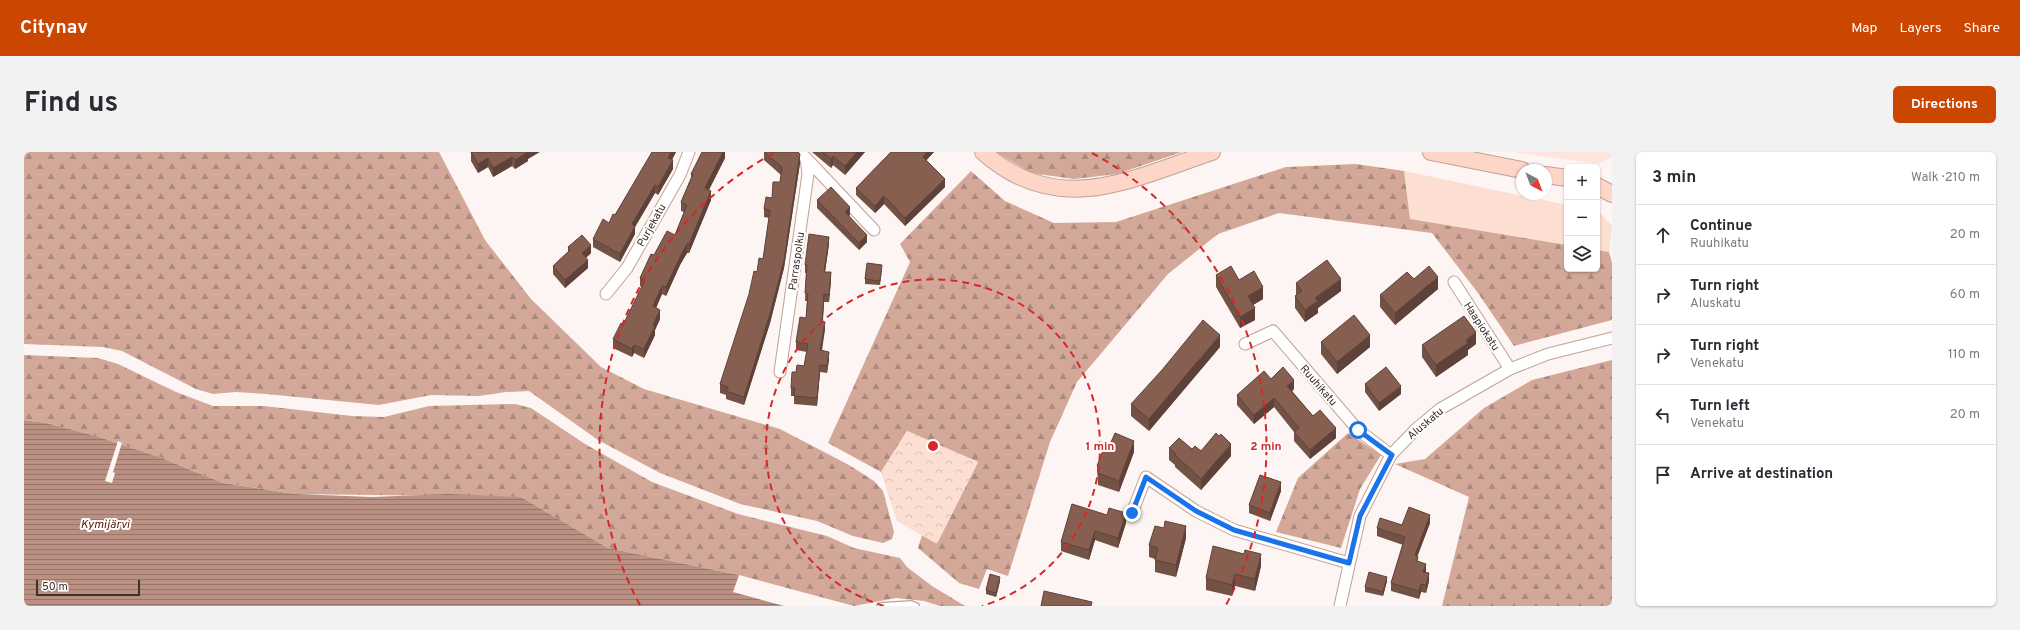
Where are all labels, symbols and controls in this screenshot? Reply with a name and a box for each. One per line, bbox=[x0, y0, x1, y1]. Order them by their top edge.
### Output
text: Citynav bbox=[20, 16, 88, 40]
text: Map bbox=[1851, 20, 1877, 37]
text: Layers bbox=[1899, 20, 1941, 37]
text: Share bbox=[1963, 20, 2000, 37]
text: Find us bbox=[24, 86, 118, 122]
button: Directions bbox=[1893, 86, 1996, 123]
north arrow bbox=[1516, 164, 1552, 200]
map controls bbox=[1564, 164, 1600, 272]
button: + bbox=[1564, 164, 1600, 200]
text: 3 min bbox=[1652, 167, 1696, 189]
text: Walk · 210 m bbox=[1911, 170, 1980, 186]
button: − bbox=[1564, 200, 1600, 236]
street label: Purjekatu bbox=[634, 201, 669, 250]
text: Continue bbox=[1690, 217, 1752, 236]
icon: ahead bbox=[1652, 224, 1674, 246]
text: 20 m bbox=[1950, 227, 1980, 243]
street label: Parraspolku bbox=[786, 231, 808, 291]
button: layers bbox=[1564, 236, 1600, 272]
text: Ruuhikatu bbox=[1690, 236, 1749, 252]
text: Turn right bbox=[1690, 277, 1759, 296]
icon: right bbox=[1652, 284, 1674, 306]
text: 60 m bbox=[1950, 287, 1980, 303]
text: Aluskatu bbox=[1690, 296, 1741, 312]
street label: Haapiokatu bbox=[1460, 299, 1502, 354]
text: Turn right bbox=[1690, 337, 1759, 356]
icon: right bbox=[1652, 344, 1674, 366]
text: 110 m bbox=[1948, 347, 1980, 363]
text: Venekatu bbox=[1690, 356, 1744, 372]
street label: Ruuhikatu bbox=[1297, 362, 1340, 409]
text: Turn left bbox=[1690, 397, 1750, 416]
icon: left bbox=[1652, 404, 1674, 426]
street label: Aluskatu bbox=[1405, 405, 1447, 443]
text: 20 m bbox=[1950, 407, 1980, 423]
text: Venekatu bbox=[1690, 416, 1744, 432]
route start bbox=[1349, 421, 1367, 439]
centre of rings bbox=[926, 439, 940, 453]
text: 1 min bbox=[1086, 439, 1114, 455]
text: 2 min bbox=[1250, 439, 1282, 455]
icon: arrive bbox=[1652, 464, 1674, 486]
text: Arrive at destination bbox=[1690, 465, 1833, 484]
route end bbox=[1123, 504, 1141, 522]
water label: Kymijärvi bbox=[80, 517, 131, 533]
scale bar bbox=[36, 578, 140, 597]
text: 50 m bbox=[42, 580, 68, 594]

